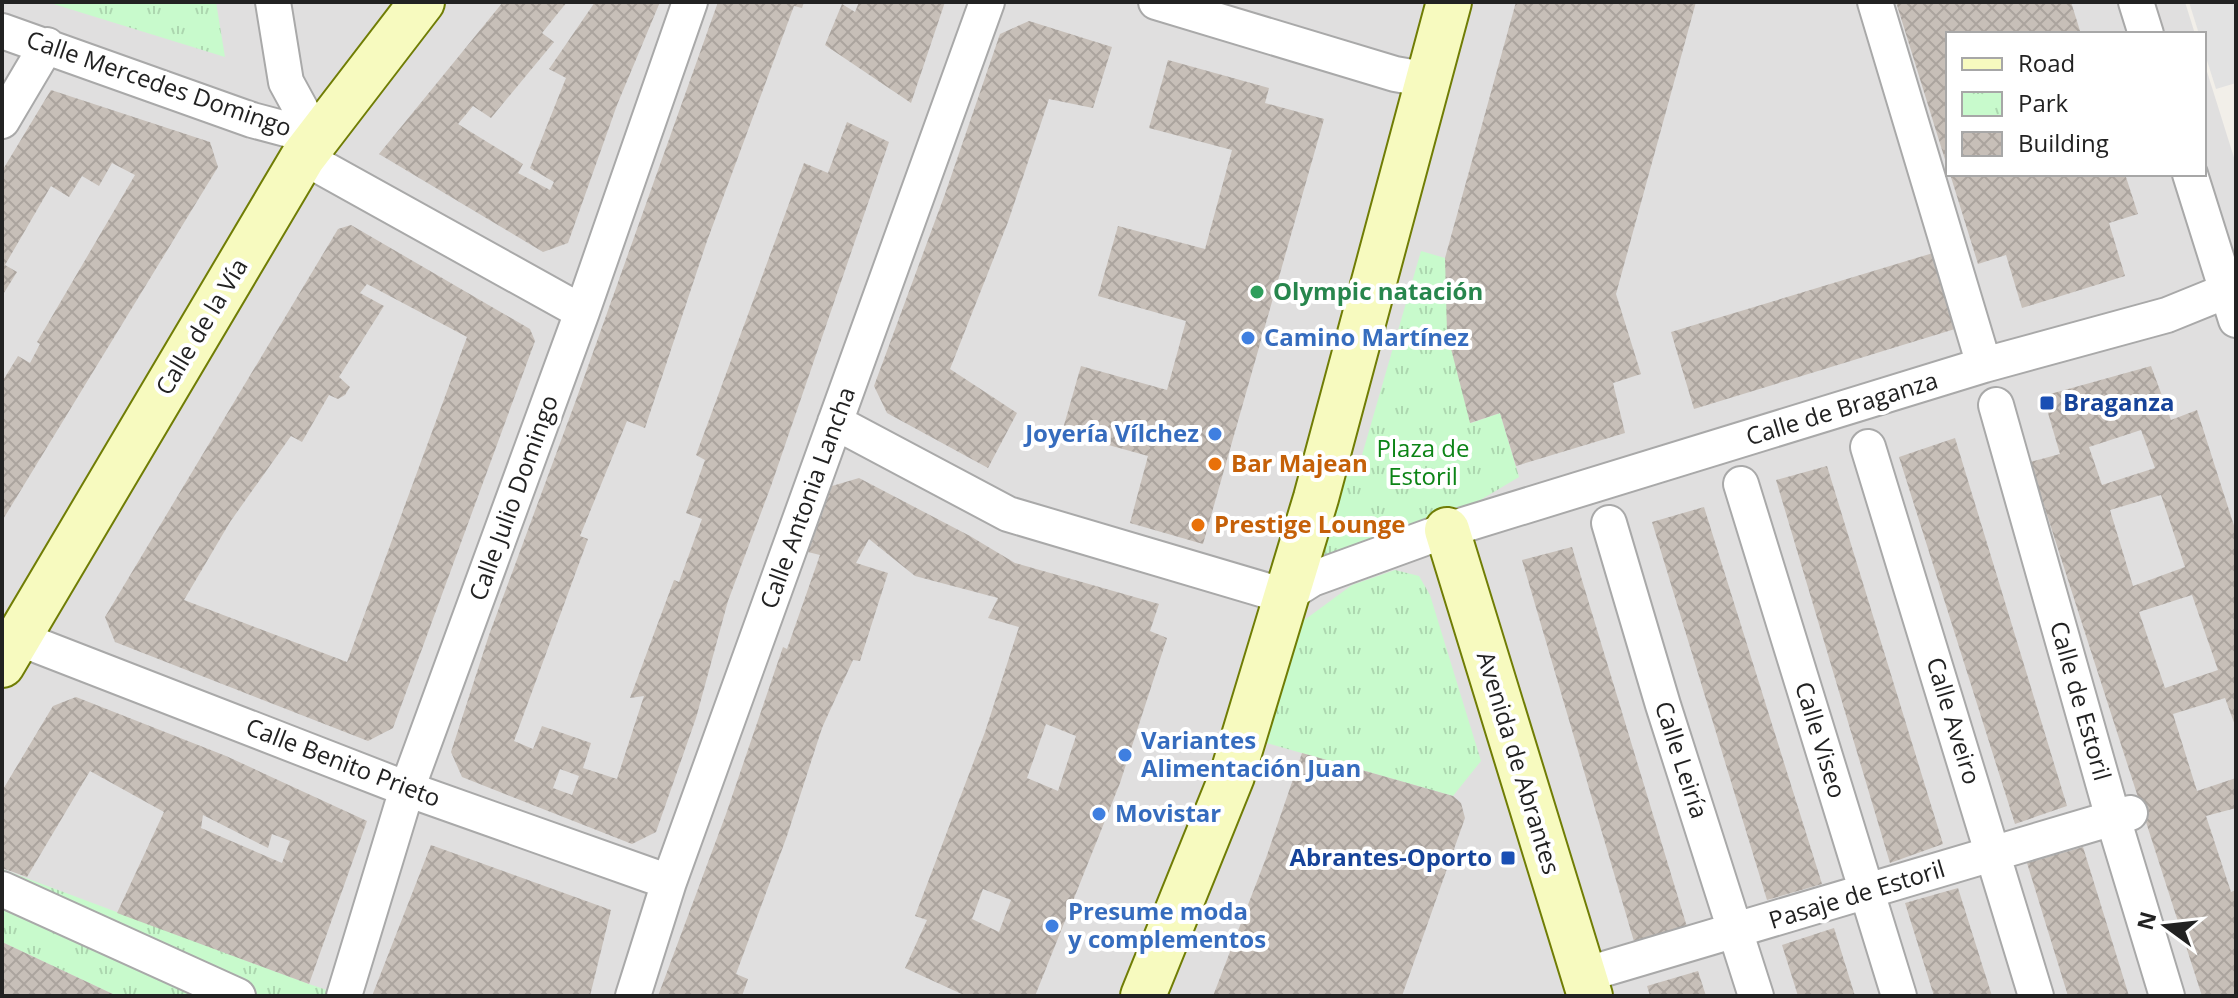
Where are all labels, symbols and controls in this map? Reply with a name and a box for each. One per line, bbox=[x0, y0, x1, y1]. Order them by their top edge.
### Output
street label: Calle Mercedes Domingo bbox=[23, 22, 296, 143]
legend bbox=[1946, 32, 2206, 176]
text: Road bbox=[2018, 46, 2075, 79]
text: Park bbox=[2018, 86, 2069, 119]
text: Building bbox=[2018, 126, 2109, 159]
street label: Calle de la Vía bbox=[147, 252, 255, 401]
place label: Olympic natación bbox=[1273, 274, 1483, 307]
marker: Olympic natación bbox=[1248, 283, 1266, 301]
place label: Camino Martínez bbox=[1264, 320, 1469, 353]
marker: Camino Martínez bbox=[1239, 329, 1257, 347]
street label: Calle de Braganza bbox=[1742, 363, 1942, 452]
street label: Calle Antonia Lancha bbox=[751, 382, 862, 613]
place label: Braganza bbox=[2063, 385, 2175, 418]
street label: Calle Julio Domingo bbox=[460, 390, 565, 605]
marker: Braganza bbox=[2038, 394, 2056, 412]
place label: Joyería Vílchez bbox=[1023, 416, 1199, 449]
marker: Joyería Vílchez bbox=[1206, 425, 1224, 443]
park label: Plaza de Estoril bbox=[1377, 431, 1469, 492]
place label: Bar Majean bbox=[1231, 446, 1368, 479]
marker: Bar Majean bbox=[1206, 455, 1224, 473]
place label: Prestige Lounge bbox=[1214, 507, 1406, 540]
marker: Prestige Lounge bbox=[1189, 516, 1207, 534]
street label: Calle de Estoril bbox=[2043, 617, 2120, 784]
street label: Avenida de Abrantes bbox=[1470, 647, 1569, 878]
street label: Calle Aveiro bbox=[1919, 653, 1989, 788]
street label: Calle Viseo bbox=[1788, 677, 1855, 802]
street label: Calle Leiría bbox=[1648, 697, 1717, 822]
street label: Calle Benito Prieto bbox=[241, 709, 446, 814]
place label: Variantes Alimentación Juan bbox=[1141, 723, 1361, 784]
marker: Variantes Alimentación Juan bbox=[1116, 746, 1134, 764]
place label: Movistar bbox=[1115, 796, 1221, 829]
marker: Movistar bbox=[1090, 805, 1108, 823]
place label: Abrantes-Oporto bbox=[1290, 840, 1492, 873]
marker: Abrantes-Oporto bbox=[1499, 849, 1517, 867]
street label: Pasaje de Estoril bbox=[1765, 851, 1949, 936]
north arrow bbox=[2126, 886, 2206, 966]
place label: Presume moda y complementos bbox=[1068, 894, 1266, 955]
text: N bbox=[2129, 908, 2163, 933]
marker: Presume moda y complementos bbox=[1043, 917, 1061, 935]

